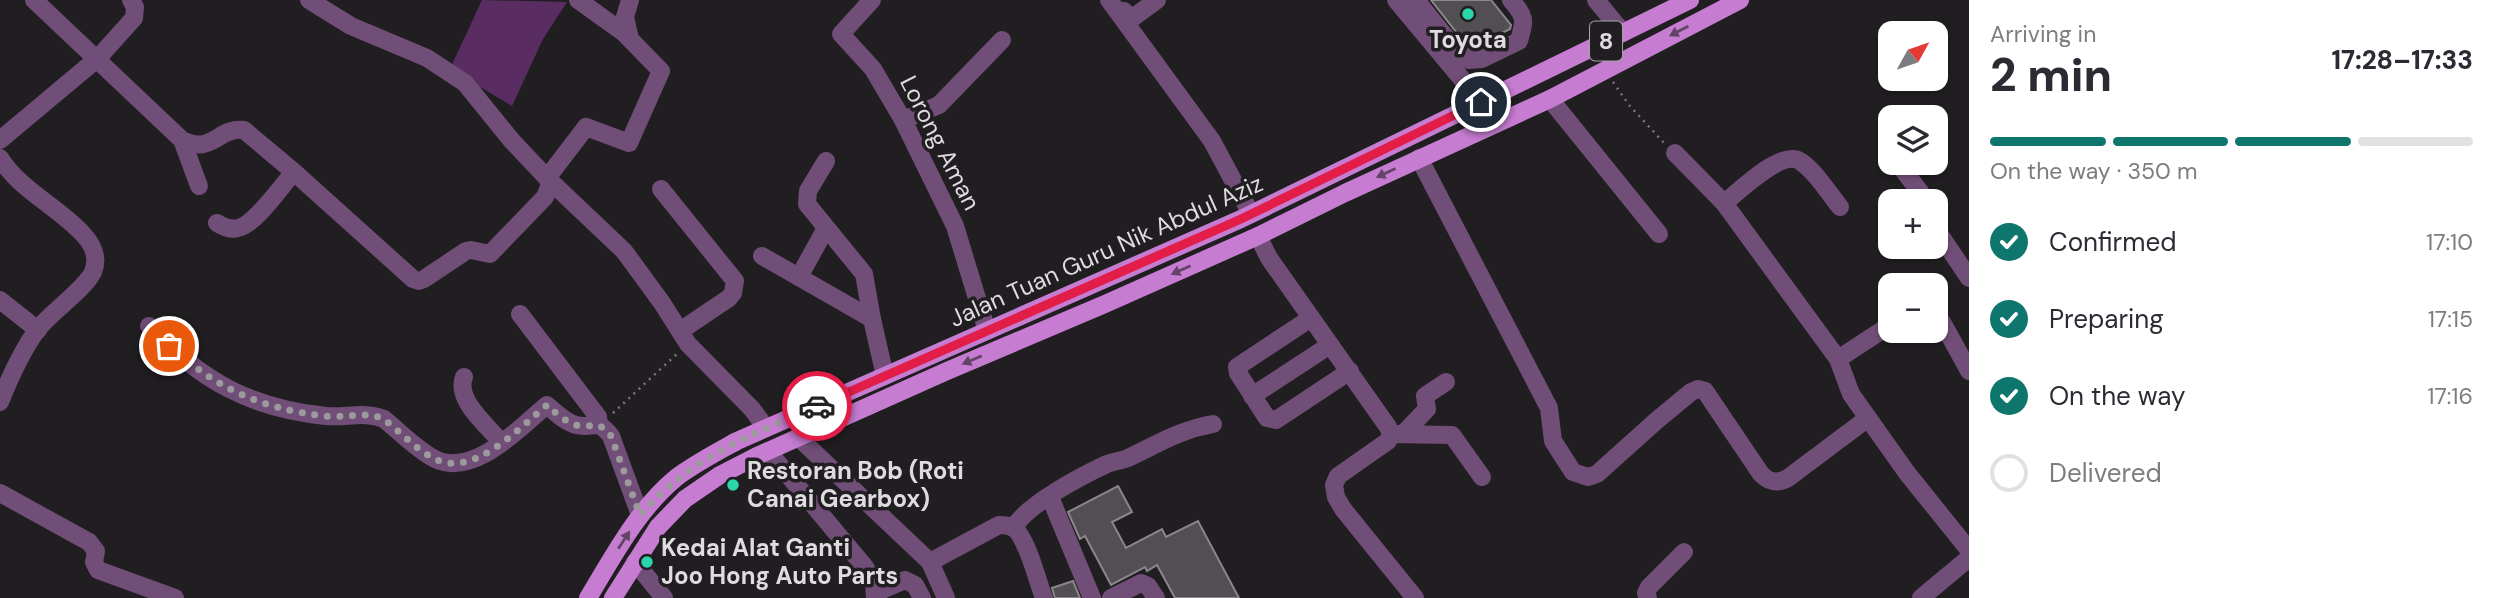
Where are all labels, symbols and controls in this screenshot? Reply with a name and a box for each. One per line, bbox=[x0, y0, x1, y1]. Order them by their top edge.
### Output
marker: Toyota bbox=[1460, 6, 1476, 22]
text: Arriving in bbox=[1990, 19, 2096, 49]
north arrow bbox=[1878, 21, 1948, 91]
map controls bbox=[1878, 21, 1948, 343]
road number: 8 bbox=[1590, 22, 1622, 60]
place label: Toyota bbox=[1429, 24, 1507, 55]
one-way arrow bbox=[1669, 26, 1689, 37]
text: 17:28–17:33 bbox=[2331, 43, 2473, 77]
text: 2 min bbox=[1990, 45, 2112, 105]
street label: Lorong Aman bbox=[893, 70, 988, 215]
pin bbox=[1451, 72, 1511, 132]
icon: home bbox=[1462, 83, 1500, 121]
button: layers bbox=[1878, 105, 1948, 175]
text: On the way · 350 m bbox=[1990, 156, 2197, 186]
street label: Jalan Tuan Guru Nik Abdul Aziz bbox=[944, 167, 1267, 334]
one-way arrow bbox=[1376, 168, 1397, 179]
button: + bbox=[1878, 189, 1948, 259]
icon: check bbox=[1990, 223, 2028, 261]
text: Confirmed bbox=[2049, 225, 2176, 259]
text: 17:10 bbox=[2426, 227, 2473, 257]
one-way arrow bbox=[1170, 265, 1191, 276]
button: − bbox=[1878, 273, 1948, 343]
icon: check bbox=[1990, 300, 2028, 338]
text: Preparing bbox=[2049, 302, 2164, 336]
text: 17:15 bbox=[2428, 304, 2473, 334]
pin bbox=[139, 316, 199, 376]
icon: bag bbox=[150, 327, 188, 365]
one-way arrow bbox=[961, 355, 982, 366]
courier bbox=[782, 371, 852, 441]
icon: check bbox=[1990, 377, 2028, 415]
text: On the way bbox=[2049, 379, 2185, 413]
text: 17:16 bbox=[2427, 381, 2473, 411]
icon: car bbox=[798, 387, 836, 425]
place label: Restoran Bob (Roti Canai Gearbox) bbox=[747, 455, 964, 514]
text: Delivered bbox=[2049, 456, 2162, 490]
marker: Restoran Bob (Roti Canai Gearbox) bbox=[725, 477, 741, 493]
one-way arrow bbox=[617, 530, 630, 549]
place label: Kedai Alat Ganti Joo Hong Auto Parts bbox=[661, 532, 898, 591]
marker: Kedai Alat Ganti Joo Hong Auto Parts bbox=[639, 554, 655, 570]

